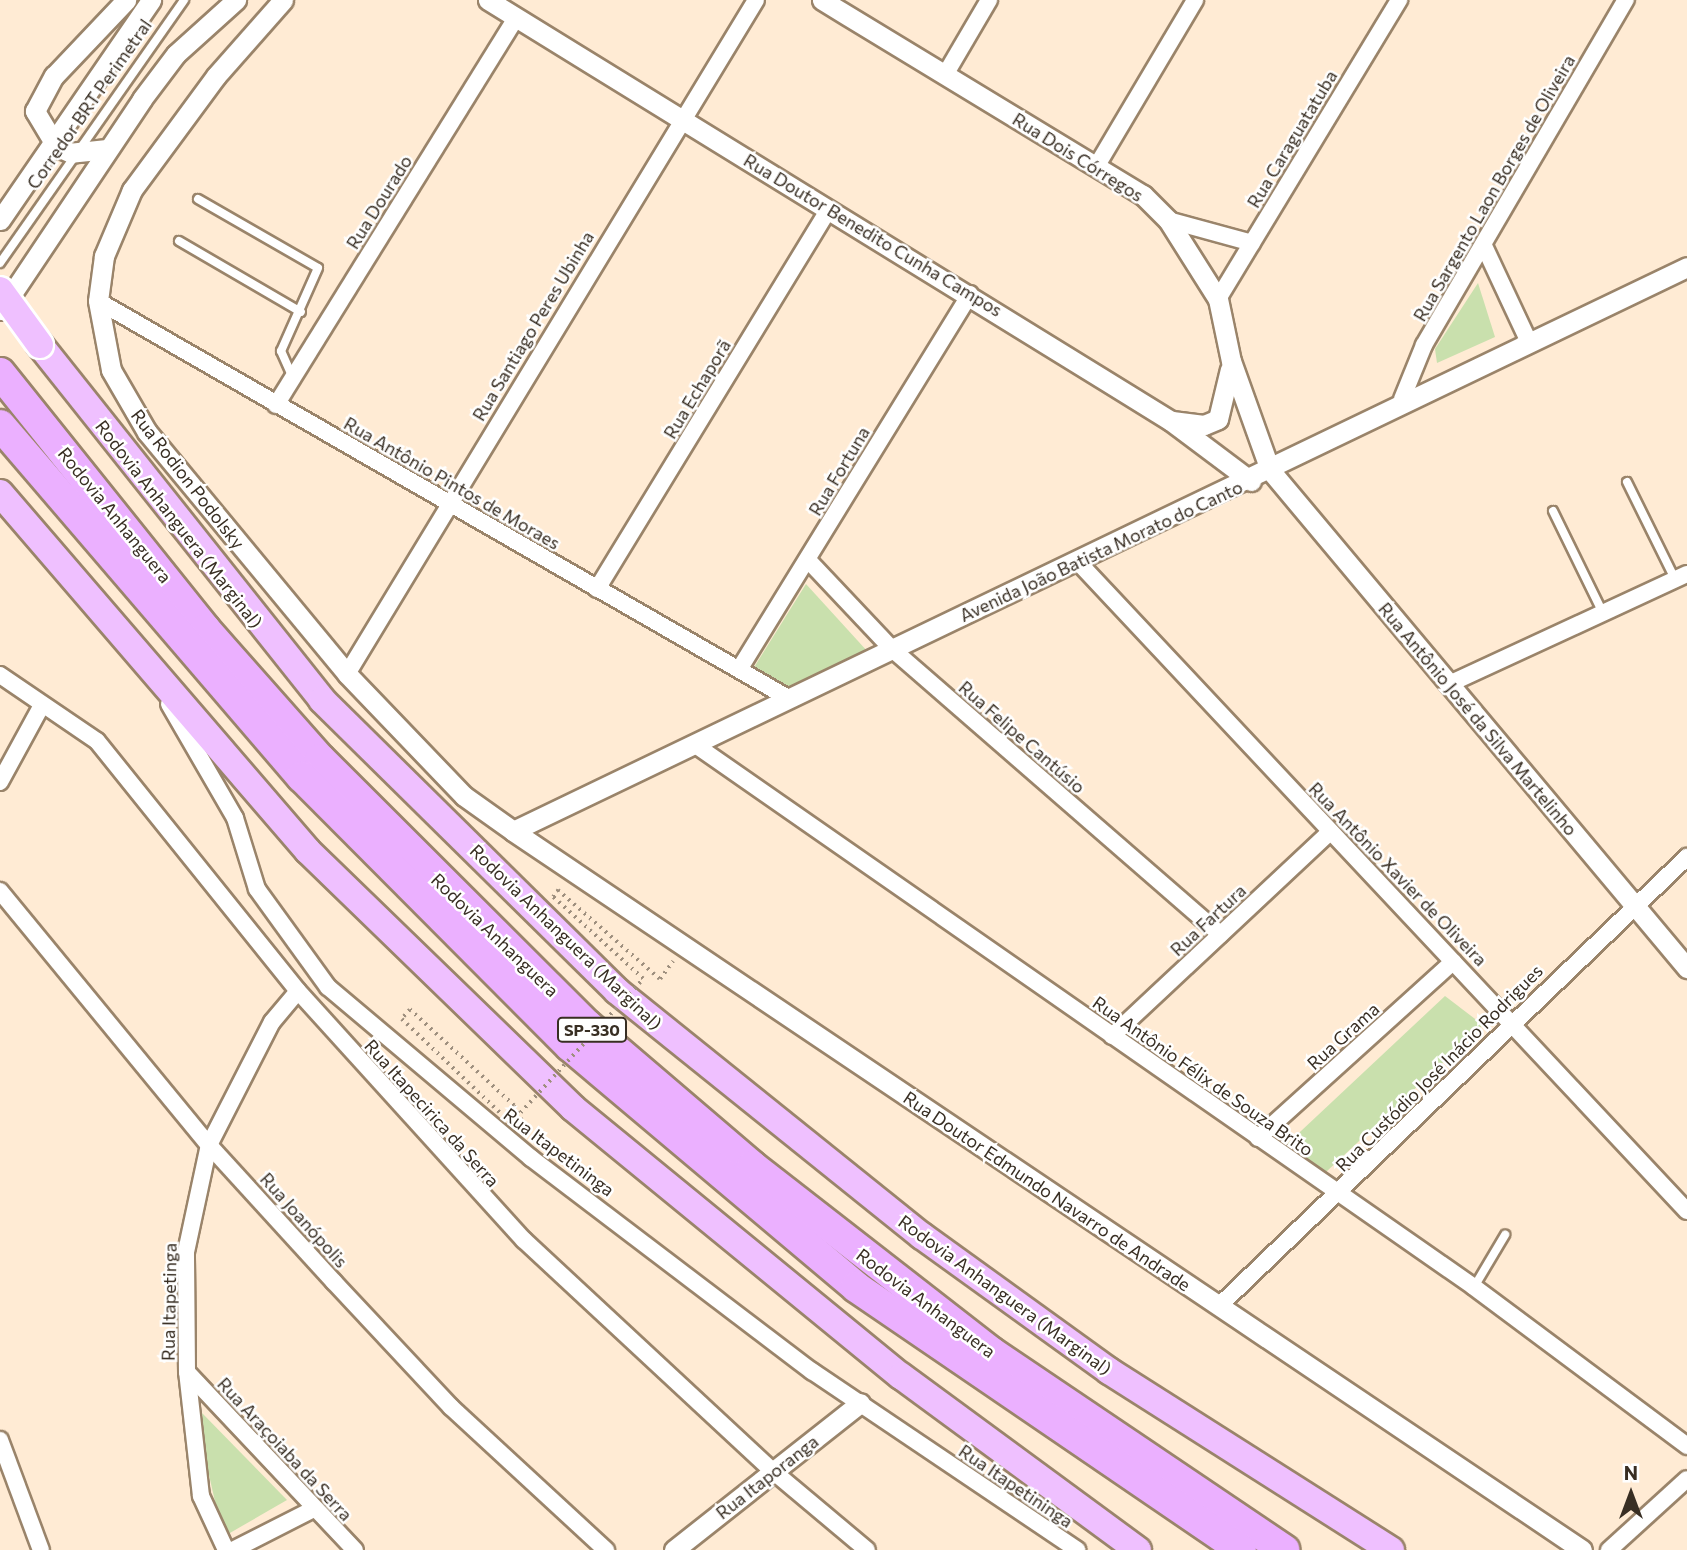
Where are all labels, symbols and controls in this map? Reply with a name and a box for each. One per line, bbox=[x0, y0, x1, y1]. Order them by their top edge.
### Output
street label: Corredor BRT Perimetral bbox=[22, 15, 156, 193]
street label: Rua Sargento Laon Borges de Oliveira bbox=[1409, 51, 1579, 325]
street label: Rua Caraguatatuba bbox=[1242, 66, 1342, 212]
street label: Rua Dois Córregos bbox=[1009, 108, 1147, 206]
street label: Rua Doutor Benedito Cunha Campos bbox=[740, 149, 1006, 321]
street label: Rua Dourado bbox=[342, 151, 416, 253]
street label: Rua Santiago Peres Ubinha bbox=[468, 227, 598, 425]
street label: Rua Echaporã bbox=[659, 335, 735, 443]
street label: Rua Rodion Podolsky bbox=[127, 405, 249, 553]
street label: Rua Antônio Pintos de Moraes bbox=[340, 412, 564, 554]
street label: Rodovia Anhanguera (Marginal) bbox=[91, 416, 267, 632]
street label: Rua Fortuna bbox=[804, 423, 874, 519]
street label: Rodovia Anhanguera bbox=[54, 443, 176, 587]
street label: Avenida João Batista Morato do Canto bbox=[956, 476, 1246, 626]
street label: Rua Antônio José da Silva Martelinho bbox=[1374, 598, 1582, 840]
street label: Rua Felipe Cantúsio bbox=[954, 676, 1090, 798]
street label: Rua Antônio Xavier de Oliveira bbox=[1304, 778, 1492, 970]
street label: Rodovia Anhanguera (Marginal) bbox=[466, 840, 666, 1034]
street label: Rodovia Anhanguera bbox=[427, 869, 563, 1001]
street label: Rua Fartura bbox=[1166, 880, 1250, 960]
street label: Rua Custódio José Inácio Rodrigues bbox=[1331, 960, 1547, 1176]
street label: Rua Antônio Félix de Souza Brito bbox=[1089, 991, 1317, 1161]
street label: Rua Grama bbox=[1302, 998, 1384, 1074]
road number: SP-330 bbox=[557, 1018, 627, 1042]
street label: Rua Itapecirica da Serra bbox=[360, 1035, 504, 1191]
street label: Rua Doutor Edmundo Navarro de Andrade bbox=[899, 1087, 1195, 1295]
street label: Rua Itapetininga bbox=[499, 1103, 619, 1201]
street label: Rua Joanópolis bbox=[256, 1168, 352, 1272]
street label: Rodovia Anhanguera (Marginal) bbox=[894, 1210, 1116, 1380]
street label: Rua Itapetinga bbox=[157, 1243, 181, 1361]
street label: Rodovia Anhanguera bbox=[852, 1244, 1000, 1362]
street label: Rua Araçoiaba da Serra bbox=[213, 1373, 357, 1525]
street label: Rua Itaporanga bbox=[712, 1430, 822, 1524]
street label: Rua Itapetininga bbox=[955, 1440, 1077, 1532]
north arrow bbox=[1596, 1459, 1666, 1529]
text: N bbox=[1624, 1461, 1638, 1484]

